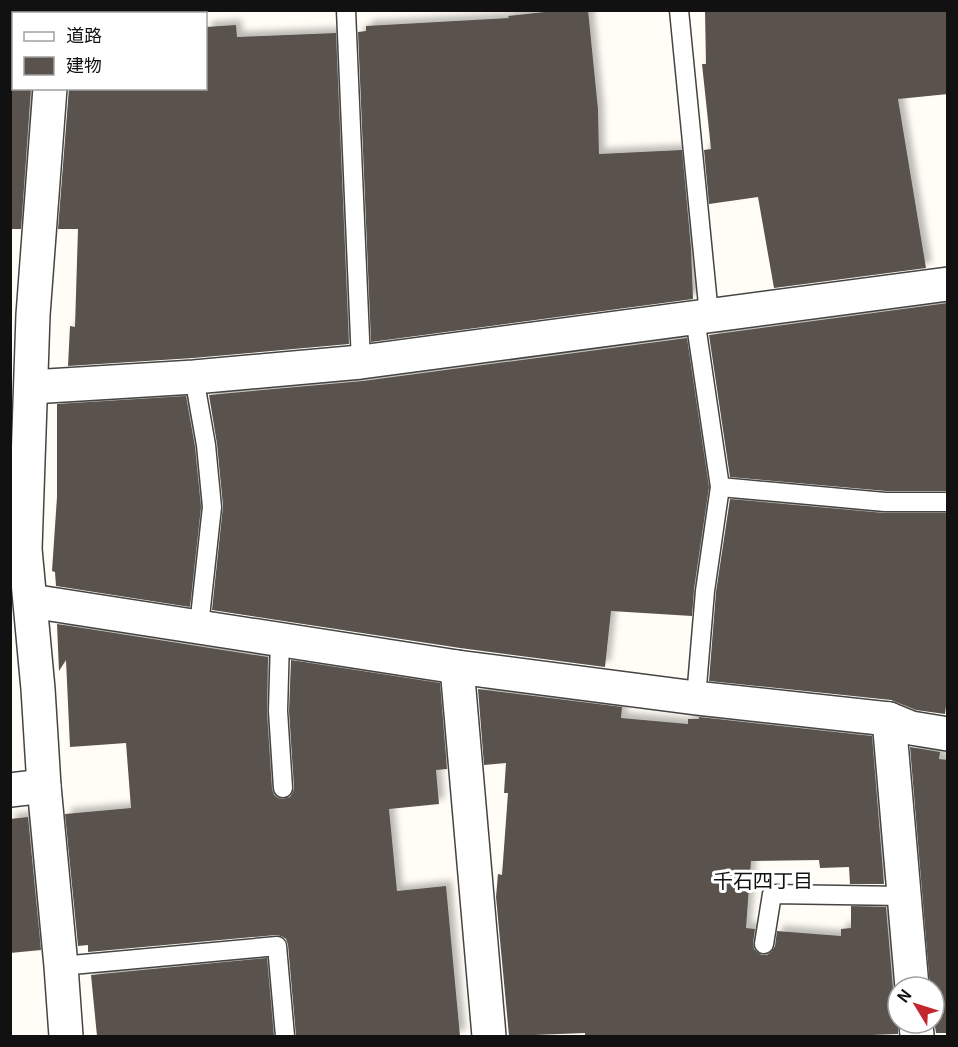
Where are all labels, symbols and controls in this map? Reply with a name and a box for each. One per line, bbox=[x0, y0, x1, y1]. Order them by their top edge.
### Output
legend bbox=[12, 12, 207, 90]
text: 道路 bbox=[66, 21, 102, 47]
text: 建物 bbox=[66, 51, 102, 77]
district label: 千石四丁目 bbox=[713, 865, 813, 894]
north arrow bbox=[886, 975, 946, 1035]
text: N bbox=[890, 983, 917, 1007]

